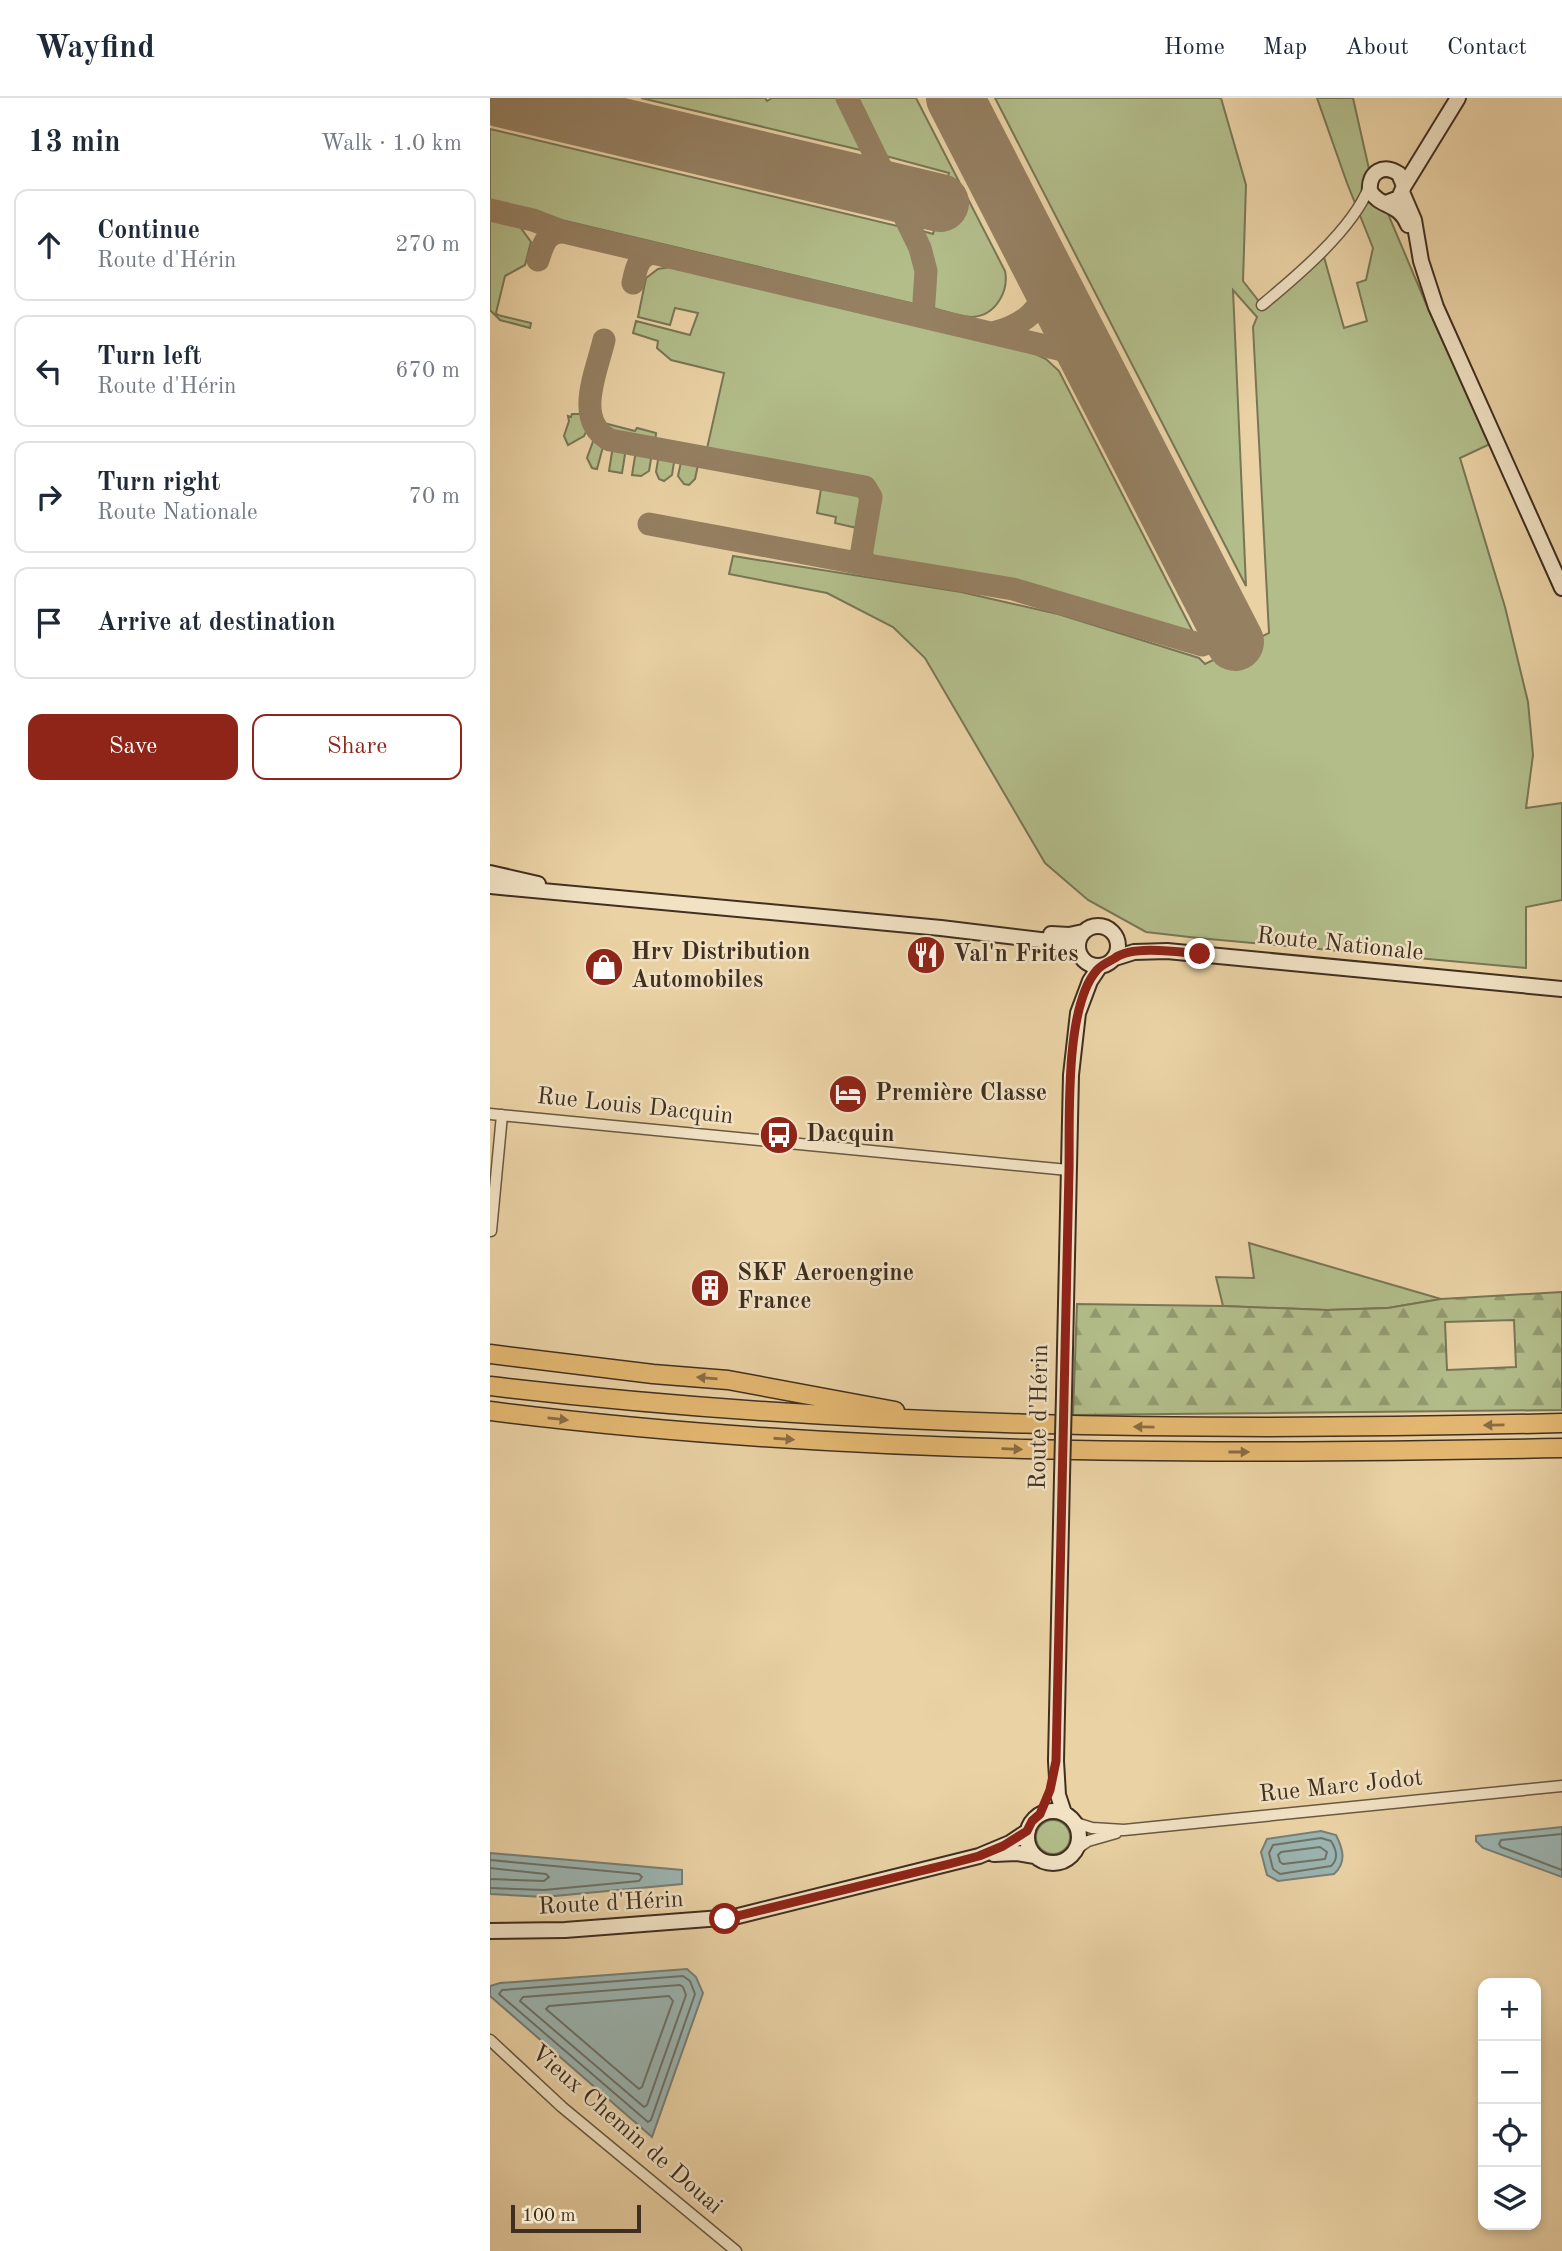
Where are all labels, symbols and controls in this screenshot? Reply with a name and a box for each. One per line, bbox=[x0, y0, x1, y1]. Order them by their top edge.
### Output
text: Wayfind bbox=[35, 32, 155, 65]
text: Home bbox=[1164, 36, 1225, 60]
text: Map bbox=[1263, 36, 1307, 60]
text: About bbox=[1345, 36, 1409, 60]
text: Contact bbox=[1447, 36, 1527, 60]
text: 13 min bbox=[28, 128, 121, 158]
text: Walk · 1.0 km bbox=[321, 132, 462, 155]
text: Continue bbox=[97, 218, 200, 244]
icon: ahead bbox=[30, 226, 68, 264]
text: 270 m bbox=[395, 233, 460, 256]
text: Route d'Hérin bbox=[97, 249, 237, 272]
text: Turn left bbox=[97, 344, 202, 370]
icon: left bbox=[30, 352, 68, 390]
text: 670 m bbox=[395, 359, 460, 382]
text: Route d'Hérin bbox=[97, 375, 237, 398]
text: Turn right bbox=[97, 470, 220, 496]
icon: right bbox=[30, 478, 68, 516]
text: 70 m bbox=[409, 485, 460, 508]
text: Route Nationale bbox=[97, 501, 258, 524]
icon: arrive bbox=[30, 604, 68, 642]
text: Arrive at destination bbox=[97, 610, 336, 636]
button: Save bbox=[28, 714, 238, 780]
button: Share bbox=[252, 714, 462, 780]
street label: Route Nationale bbox=[1255, 924, 1425, 966]
restaurant icon: Val'n Frites bbox=[905, 934, 947, 976]
route end bbox=[1184, 938, 1215, 969]
place label: Hrv Distribution Automobiles bbox=[631, 941, 810, 993]
place label: Val'n Frites bbox=[953, 943, 1079, 967]
shop icon: Hrv Distribution Automobiles bbox=[583, 946, 625, 988]
hotel icon: Première Classe bbox=[827, 1073, 869, 1115]
place label: Première Classe bbox=[875, 1082, 1047, 1106]
street label: Rue Louis Dacquin bbox=[536, 1085, 735, 1129]
bus stop icon: Dacquin bbox=[758, 1114, 800, 1156]
place label: Dacquin bbox=[806, 1123, 895, 1147]
place label: SKF Aeroengine France bbox=[737, 1262, 914, 1314]
building icon: SKF Aeroengine France bbox=[689, 1267, 731, 1309]
street label: Route d'Hérin bbox=[1027, 1344, 1053, 1490]
one-way arrow bbox=[696, 1372, 718, 1383]
one-way arrow bbox=[547, 1414, 569, 1425]
one-way arrow bbox=[1483, 1419, 1505, 1430]
one-way arrow bbox=[1133, 1421, 1155, 1433]
one-way arrow bbox=[774, 1434, 796, 1445]
one-way arrow bbox=[1001, 1443, 1023, 1455]
one-way arrow bbox=[1228, 1446, 1250, 1458]
street label: Rue Marc Jodot bbox=[1258, 1766, 1424, 1808]
street label: Route d'Hérin bbox=[538, 1888, 684, 1920]
route start bbox=[709, 1903, 740, 1934]
map controls bbox=[1478, 1978, 1541, 2230]
button: + bbox=[1478, 1978, 1541, 2041]
street label: Vieux Chemin de Douai bbox=[526, 2041, 726, 2219]
button: − bbox=[1478, 2041, 1541, 2104]
button: locate bbox=[1478, 2104, 1541, 2167]
button: layers bbox=[1478, 2167, 1541, 2230]
scale bar bbox=[511, 2202, 640, 2234]
text: 100 m bbox=[522, 2207, 575, 2226]

